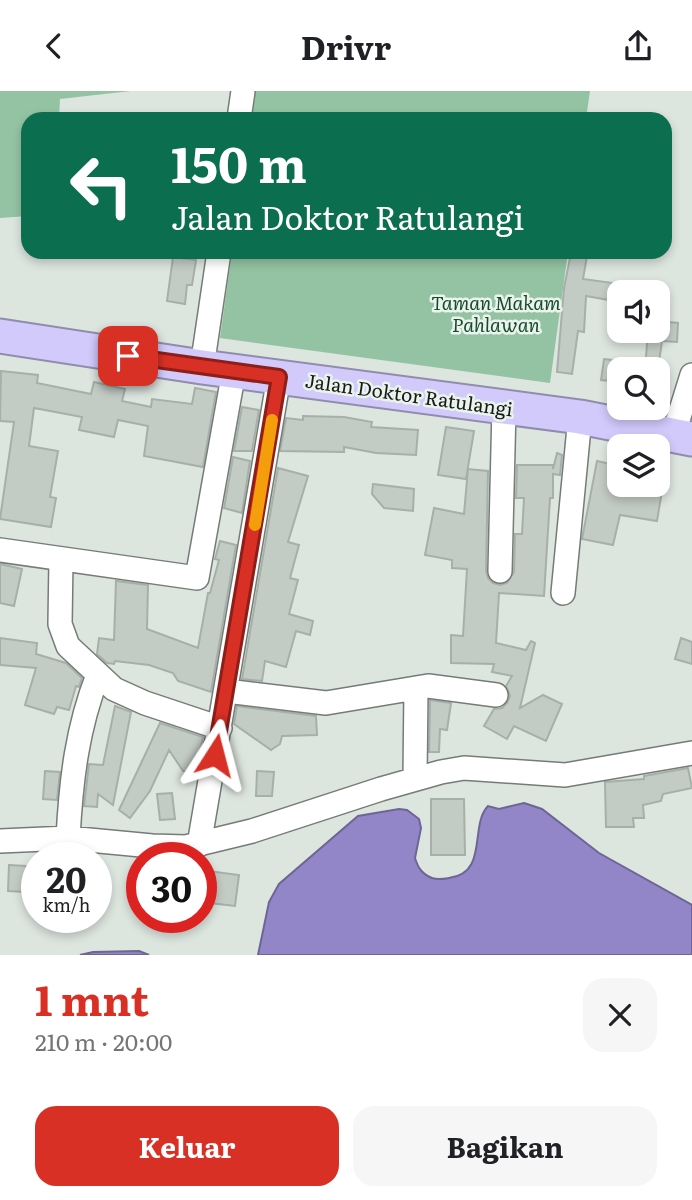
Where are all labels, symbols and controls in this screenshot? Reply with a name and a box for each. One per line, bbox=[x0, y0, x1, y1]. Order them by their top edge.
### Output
text: Drivr bbox=[301, 22, 391, 70]
icon: back bbox=[35, 27, 73, 65]
icon: share bbox=[619, 27, 657, 65]
text: 150 m bbox=[171, 125, 307, 198]
icon: left bbox=[56, 140, 147, 231]
text: Jalan Doktor Ratulangi bbox=[171, 192, 524, 240]
map controls bbox=[607, 280, 670, 497]
button: sound bbox=[607, 280, 670, 343]
park label: Taman Makam Pahlawan bbox=[431, 288, 561, 338]
pin bbox=[98, 326, 158, 386]
icon: arrive bbox=[109, 337, 147, 375]
button: search bbox=[607, 357, 670, 420]
street label: Jalan Doktor Ratulangi bbox=[303, 366, 515, 422]
button: layers bbox=[607, 434, 670, 497]
position arrow bbox=[178, 718, 252, 792]
speed limit sign: 30 bbox=[126, 842, 217, 933]
text: 20 bbox=[46, 852, 87, 904]
text: km/h bbox=[43, 891, 90, 918]
text: 1 mnt bbox=[35, 967, 149, 1029]
button: close bbox=[583, 978, 657, 1052]
text: 210 m · 20:00 bbox=[35, 1024, 172, 1058]
button: Keluar bbox=[35, 1106, 339, 1186]
button: Bagikan bbox=[353, 1106, 657, 1186]

